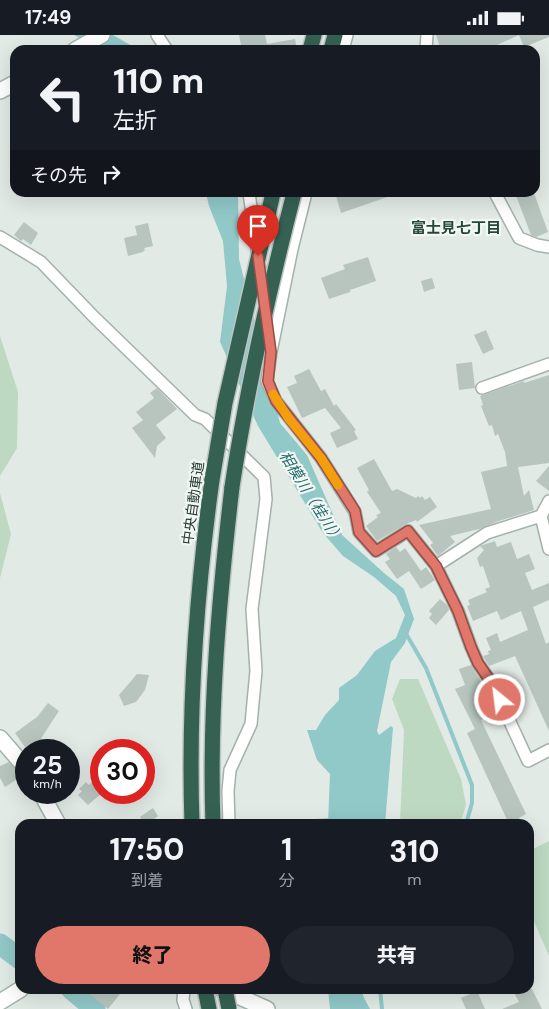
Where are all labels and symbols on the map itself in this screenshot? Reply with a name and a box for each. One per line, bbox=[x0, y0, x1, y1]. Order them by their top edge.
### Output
pin bbox=[237, 205, 279, 256]
district label: 富士見七丁目 bbox=[411, 218, 501, 238]
water label: 相模川（桂川） bbox=[275, 447, 347, 547]
street label: 中央自動車道 bbox=[178, 460, 208, 546]
position arrow bbox=[473, 673, 525, 725]
speed limit sign: 30 bbox=[90, 739, 155, 804]

